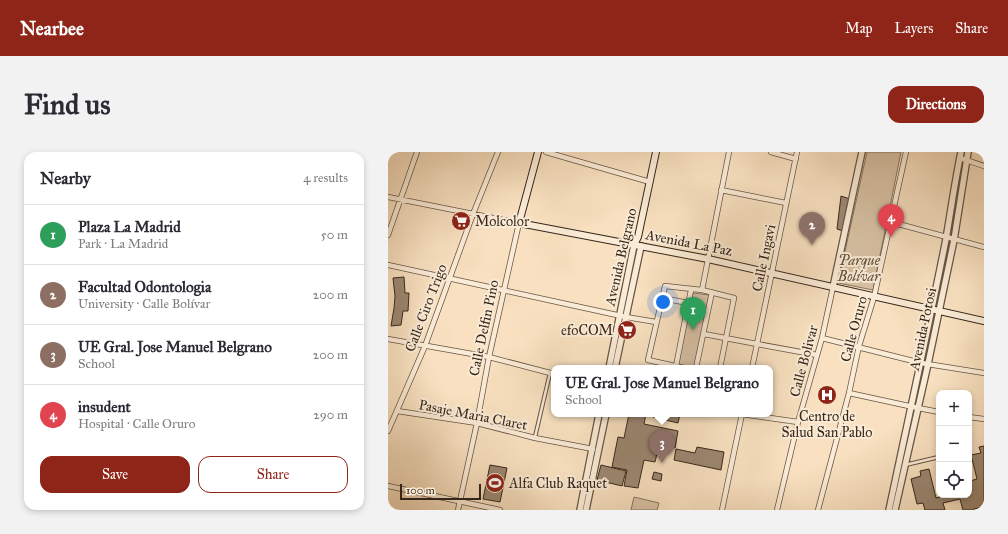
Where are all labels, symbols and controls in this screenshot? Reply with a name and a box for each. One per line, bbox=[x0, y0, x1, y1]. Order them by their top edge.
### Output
text: Nearbee bbox=[20, 17, 84, 40]
text: Map bbox=[845, 20, 873, 37]
text: Layers bbox=[895, 20, 933, 37]
text: Share bbox=[955, 20, 988, 37]
button: Directions bbox=[888, 86, 984, 123]
text: Find us bbox=[24, 87, 110, 122]
text: Nearby bbox=[40, 168, 91, 189]
text: 4 results bbox=[303, 170, 348, 186]
pin: 4 bbox=[878, 204, 904, 237]
street label: Avenida Belgrano bbox=[601, 206, 641, 309]
supermarket icon: Molcolor bbox=[450, 210, 472, 232]
pin: 2 bbox=[799, 212, 825, 245]
place label: Molcolor bbox=[475, 213, 530, 230]
text: Plaza La Madrid bbox=[78, 218, 181, 236]
street label: Calle Ingavi bbox=[749, 223, 779, 293]
street label: Avenida La Paz bbox=[643, 226, 734, 260]
text: 1 bbox=[50, 227, 56, 243]
text: 50 m bbox=[321, 227, 348, 243]
text: Park · La Madrid bbox=[78, 236, 168, 252]
park label: Parque Bolívar bbox=[837, 252, 881, 285]
street label: Calle Ciro Trigo bbox=[401, 262, 451, 354]
text: Facultad Odontologia bbox=[78, 278, 211, 296]
street label: Calle Delfin Pino bbox=[466, 278, 502, 378]
street label: Avenida Potosi bbox=[906, 286, 940, 373]
text: 2 bbox=[50, 287, 56, 303]
text: 200 m bbox=[313, 287, 348, 303]
your location bbox=[653, 292, 673, 312]
street label: Calle Oruro bbox=[837, 294, 871, 364]
text: University · Calle Bolívar bbox=[78, 296, 210, 312]
pin: 1 bbox=[680, 297, 706, 330]
supermarket icon: efoCOM bbox=[616, 319, 638, 341]
place label: efoCOM bbox=[561, 322, 613, 339]
street label: Calle Bolivar bbox=[786, 323, 822, 399]
text: UE Gral. Jose Manuel Belgrano bbox=[78, 338, 272, 356]
text: 3 bbox=[50, 347, 56, 363]
text: 200 m bbox=[313, 347, 348, 363]
text: School bbox=[78, 356, 115, 372]
popup bbox=[551, 365, 773, 417]
text: UE Gral. Jose Manuel Belgrano bbox=[565, 374, 759, 392]
hospital icon: Centro de Salud San Pablo bbox=[816, 384, 838, 406]
map controls bbox=[936, 390, 972, 498]
button: + bbox=[936, 390, 972, 426]
text: School bbox=[565, 392, 602, 408]
street label: Pasaje Maria Claret bbox=[417, 396, 529, 434]
text: insudent bbox=[78, 398, 131, 416]
text: 4 bbox=[49, 407, 57, 423]
text: 290 m bbox=[313, 407, 348, 423]
place label: Centro de Salud San Pablo bbox=[781, 408, 873, 441]
text: Hospital · Calle Oruro bbox=[78, 416, 195, 432]
button: − bbox=[936, 426, 972, 462]
pin: 3 bbox=[649, 430, 675, 463]
button: Save bbox=[40, 456, 190, 493]
button: Share bbox=[198, 456, 348, 493]
button: locate bbox=[936, 462, 972, 498]
sports icon: Alfa Club Raquet bbox=[484, 472, 506, 494]
place label: Alfa Club Raquet bbox=[508, 475, 607, 493]
scale bar bbox=[400, 482, 481, 501]
text: 100 m bbox=[406, 484, 435, 497]

